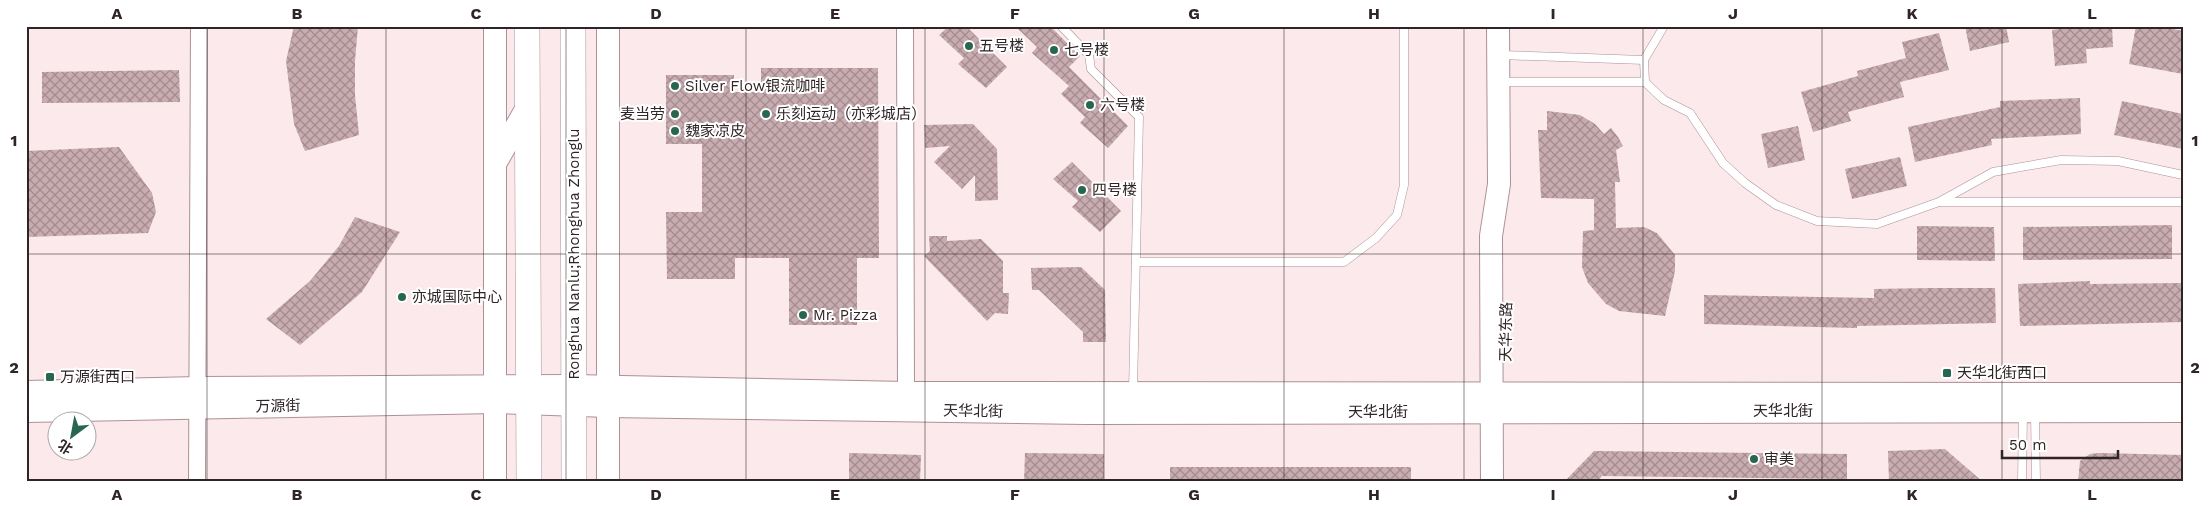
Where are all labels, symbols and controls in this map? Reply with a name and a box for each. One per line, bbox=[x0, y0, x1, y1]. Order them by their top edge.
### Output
text: A bbox=[112, 4, 123, 23]
text: B bbox=[292, 4, 303, 23]
text: C bbox=[471, 4, 482, 23]
text: D bbox=[650, 4, 662, 23]
text: E bbox=[830, 4, 840, 23]
text: F bbox=[1010, 4, 1020, 23]
text: G bbox=[1188, 4, 1200, 23]
text: H bbox=[1368, 4, 1380, 23]
text: I bbox=[1550, 4, 1556, 23]
text: J bbox=[1728, 4, 1738, 23]
text: K bbox=[1906, 4, 1918, 23]
text: L bbox=[2087, 4, 2097, 23]
place label: 五号楼 bbox=[979, 37, 1024, 55]
marker: 五号楼 bbox=[963, 40, 975, 52]
place label: 七号楼 bbox=[1064, 41, 1109, 59]
marker: 七号楼 bbox=[1048, 44, 1060, 56]
place label: Silver Flow银流咖啡 bbox=[685, 77, 825, 95]
marker: Silver Flow银流咖啡 bbox=[669, 80, 681, 92]
place label: 六号楼 bbox=[1100, 96, 1145, 114]
marker: 六号楼 bbox=[1084, 99, 1096, 111]
place label: 麦当劳 bbox=[620, 105, 665, 123]
place label: 乐刻运动（亦彩城店） bbox=[776, 105, 926, 123]
marker: 麦当劳 bbox=[669, 108, 681, 120]
marker: 乐刻运动（亦彩城店） bbox=[760, 108, 772, 120]
place label: 魏家凉皮 bbox=[685, 122, 745, 140]
marker: 魏家凉皮 bbox=[669, 125, 681, 137]
street label: Ronghua Nanlu;Rhonghua Zhonglu bbox=[565, 129, 583, 379]
text: 1 bbox=[11, 131, 17, 150]
text: 1 bbox=[2192, 131, 2198, 150]
place label: 四号楼 bbox=[1092, 181, 1137, 199]
marker: 四号楼 bbox=[1076, 184, 1088, 196]
place label: 亦城国际中心 bbox=[412, 288, 502, 306]
marker: 亦城国际中心 bbox=[396, 291, 408, 303]
street label: 天华东路 bbox=[1496, 302, 1516, 362]
place label: Mr. Pizza bbox=[813, 306, 878, 324]
marker: Mr. Pizza bbox=[797, 309, 809, 321]
text: 2 bbox=[9, 358, 19, 377]
text: 2 bbox=[2190, 358, 2200, 377]
place label: 天华北街西口 bbox=[1957, 364, 2047, 382]
marker: 天华北街西口 bbox=[1941, 367, 1953, 379]
place label: 万源街西口 bbox=[60, 368, 135, 386]
marker: 万源街西口 bbox=[44, 371, 56, 383]
street label: 万源街 bbox=[255, 397, 301, 415]
street label: 天华北街 bbox=[943, 401, 1003, 421]
street label: 天华北街 bbox=[1753, 402, 1813, 420]
street label: 天华北街 bbox=[1348, 403, 1408, 421]
north arrow bbox=[48, 410, 98, 460]
scale bar bbox=[2002, 428, 2118, 460]
text: 50 m bbox=[2009, 436, 2046, 454]
text: 北 bbox=[55, 437, 75, 458]
place label: 审美 bbox=[1764, 450, 1794, 468]
marker: 审美 bbox=[1748, 453, 1760, 465]
text: A bbox=[112, 485, 123, 504]
text: B bbox=[292, 485, 303, 504]
text: C bbox=[471, 485, 482, 504]
text: D bbox=[650, 485, 662, 504]
text: E bbox=[830, 485, 840, 504]
text: F bbox=[1010, 485, 1020, 504]
text: G bbox=[1188, 485, 1200, 504]
text: H bbox=[1368, 485, 1380, 504]
text: I bbox=[1550, 485, 1556, 504]
text: J bbox=[1728, 485, 1738, 504]
text: K bbox=[1906, 485, 1918, 504]
text: L bbox=[2087, 485, 2097, 504]

